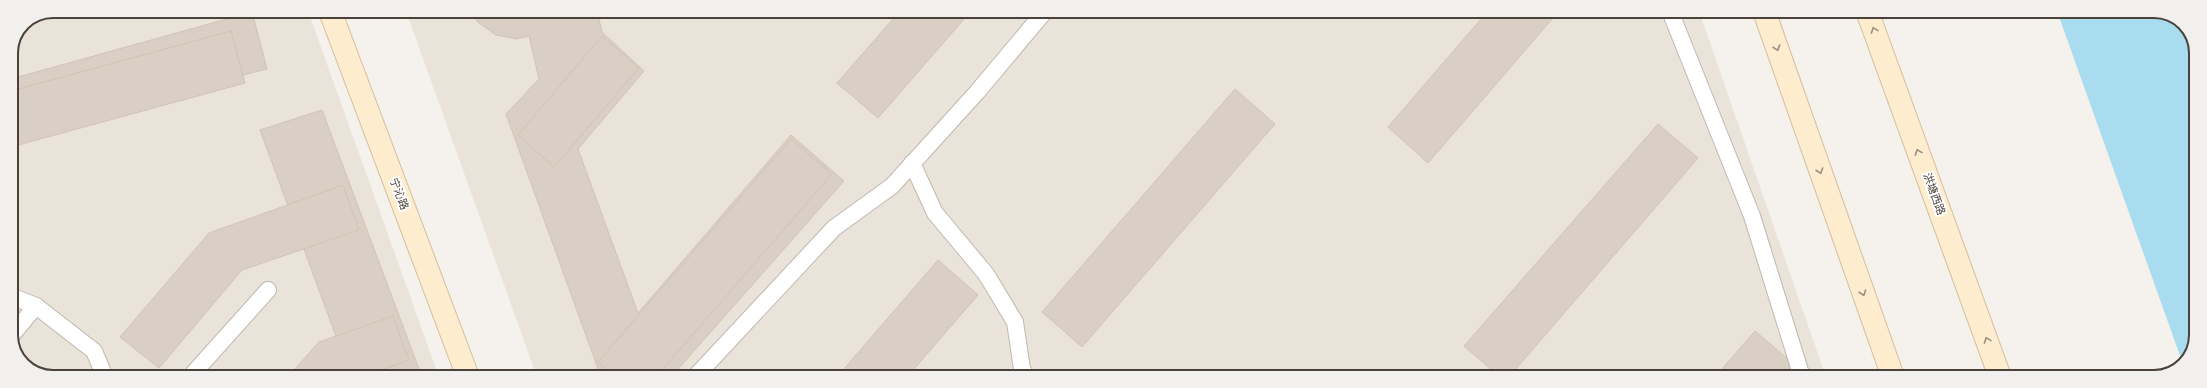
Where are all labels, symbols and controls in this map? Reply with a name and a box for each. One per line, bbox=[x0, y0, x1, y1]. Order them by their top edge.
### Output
one-way arrow bbox=[1870, 27, 1878, 34]
one-way arrow bbox=[1773, 45, 1781, 52]
one-way arrow bbox=[1915, 149, 1923, 156]
one-way arrow bbox=[1816, 167, 1824, 174]
street label: 洪塘西路 bbox=[1920, 171, 1948, 217]
street label: 宁沁路 bbox=[387, 176, 411, 212]
one-way arrow bbox=[1859, 290, 1867, 297]
one-way arrow bbox=[1983, 337, 1992, 344]

